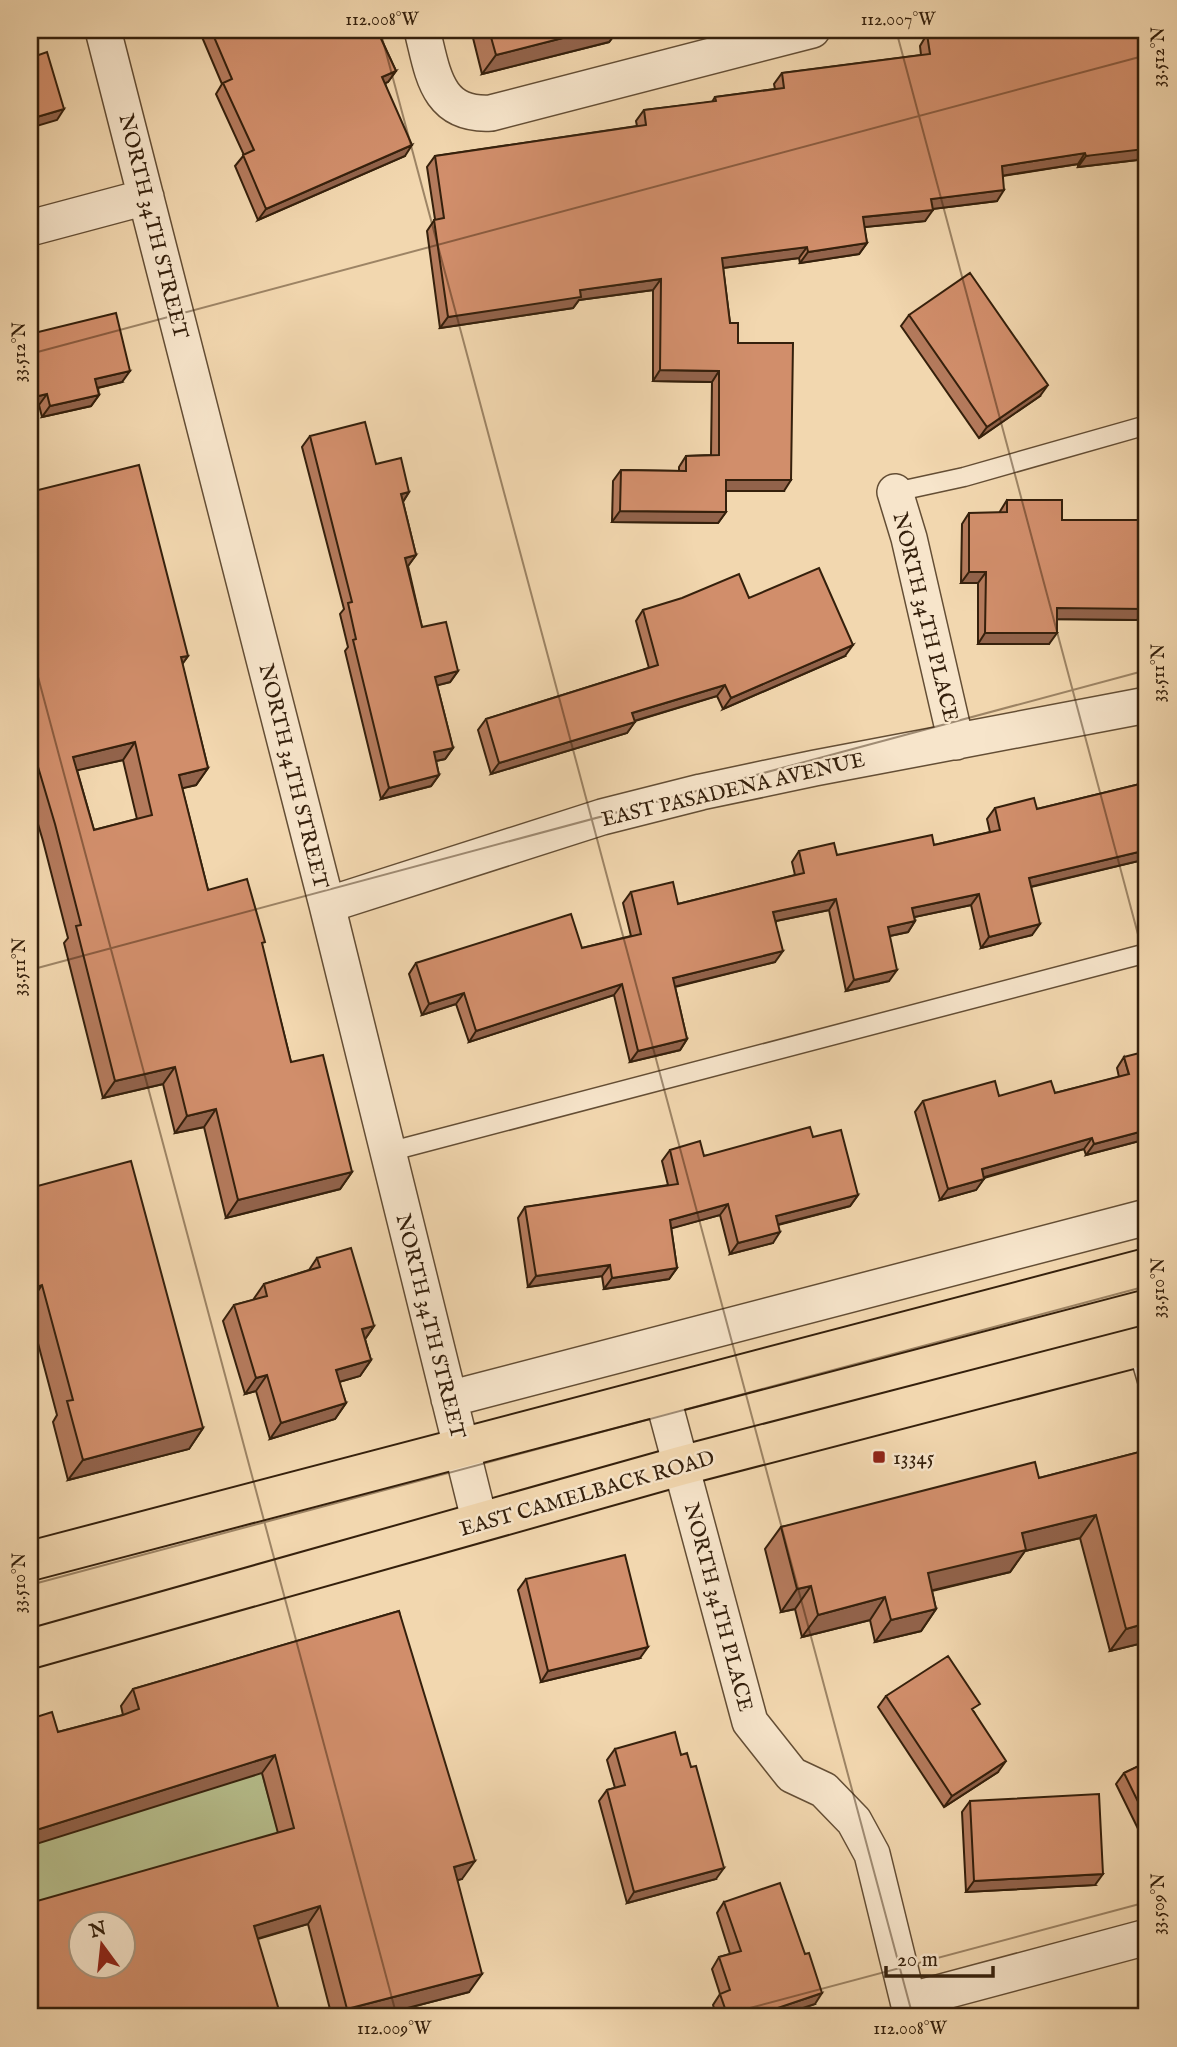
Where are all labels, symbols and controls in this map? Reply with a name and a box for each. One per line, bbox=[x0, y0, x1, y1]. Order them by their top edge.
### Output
text: 112.008°W bbox=[345, 9, 419, 32]
text: 112.007°W bbox=[861, 9, 936, 32]
text: 33.512°N bbox=[1148, 26, 1171, 87]
street label: NORTH 34TH STREET bbox=[112, 111, 194, 342]
text: 33.512°N bbox=[9, 321, 32, 382]
street label: NORTH 34TH PLACE bbox=[885, 510, 964, 725]
text: 33.511°N bbox=[1148, 643, 1171, 702]
street label: NORTH 34TH STREET bbox=[252, 661, 334, 892]
street label: EAST PASADENA AVENUE bbox=[599, 747, 868, 834]
text: 33.511°N bbox=[9, 937, 32, 996]
street label: NORTH 34TH STREET bbox=[389, 1211, 471, 1442]
text: 33.510°N bbox=[1148, 1257, 1171, 1318]
street label: EAST CAMELBACK ROAD bbox=[457, 1445, 718, 1544]
place label: 13345 bbox=[893, 1445, 935, 1472]
marker: 13345 bbox=[871, 1449, 887, 1465]
street label: NORTH 34TH PLACE bbox=[677, 1500, 758, 1715]
text: 33.510°N bbox=[9, 1552, 32, 1613]
text: 33.509°N bbox=[1148, 1873, 1171, 1935]
north arrow bbox=[66, 1910, 136, 1980]
text: N bbox=[86, 1917, 110, 1944]
scale bar bbox=[886, 1935, 993, 1979]
text: 20 m bbox=[897, 1947, 938, 1974]
text: 112.009°W bbox=[357, 2018, 432, 2041]
text: 112.008°W bbox=[873, 2018, 947, 2041]

